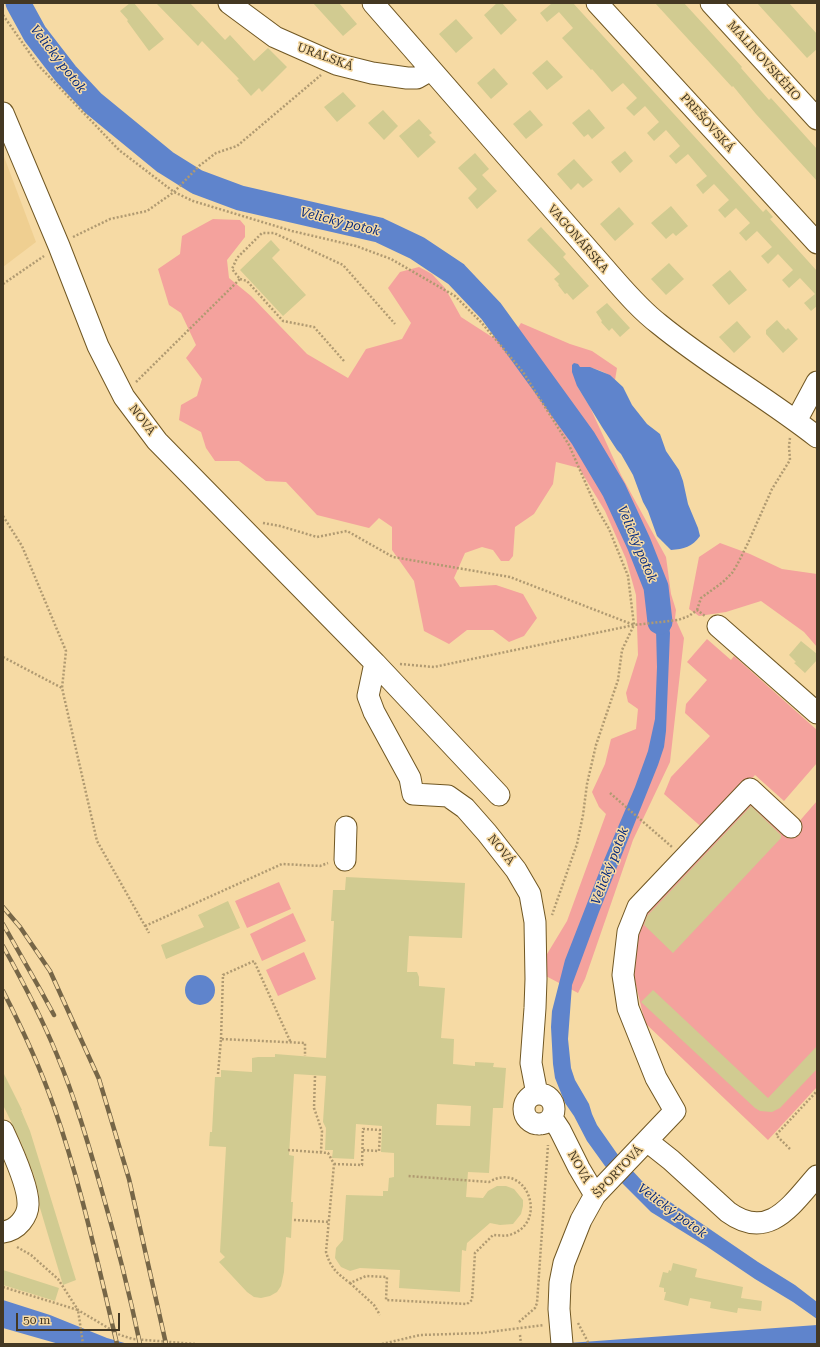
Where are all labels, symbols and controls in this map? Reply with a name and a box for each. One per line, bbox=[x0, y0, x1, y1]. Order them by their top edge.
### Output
street label: MALINOVSKÉHO bbox=[724, 18, 804, 104]
water label: Velický potok bbox=[27, 22, 89, 96]
street label: URALSKÁ bbox=[295, 40, 355, 74]
street label: PREŠOVSKÁ bbox=[677, 91, 737, 155]
street label: VAGONÁRSKA bbox=[544, 202, 612, 276]
water label: Velický potok bbox=[299, 205, 381, 239]
street label: NOVÁ bbox=[126, 402, 158, 438]
water label: Velický potok bbox=[614, 503, 660, 585]
water label: Velický potok bbox=[588, 825, 632, 907]
street label: NOVÁ bbox=[484, 832, 518, 868]
street label: ŠPORTOVÁ bbox=[590, 1143, 646, 1201]
street label: NOVÁ bbox=[564, 1148, 594, 1186]
water label: Velický potok bbox=[634, 1181, 710, 1241]
scale bar bbox=[18, 1305, 122, 1331]
text: 50 m bbox=[23, 1313, 50, 1327]

